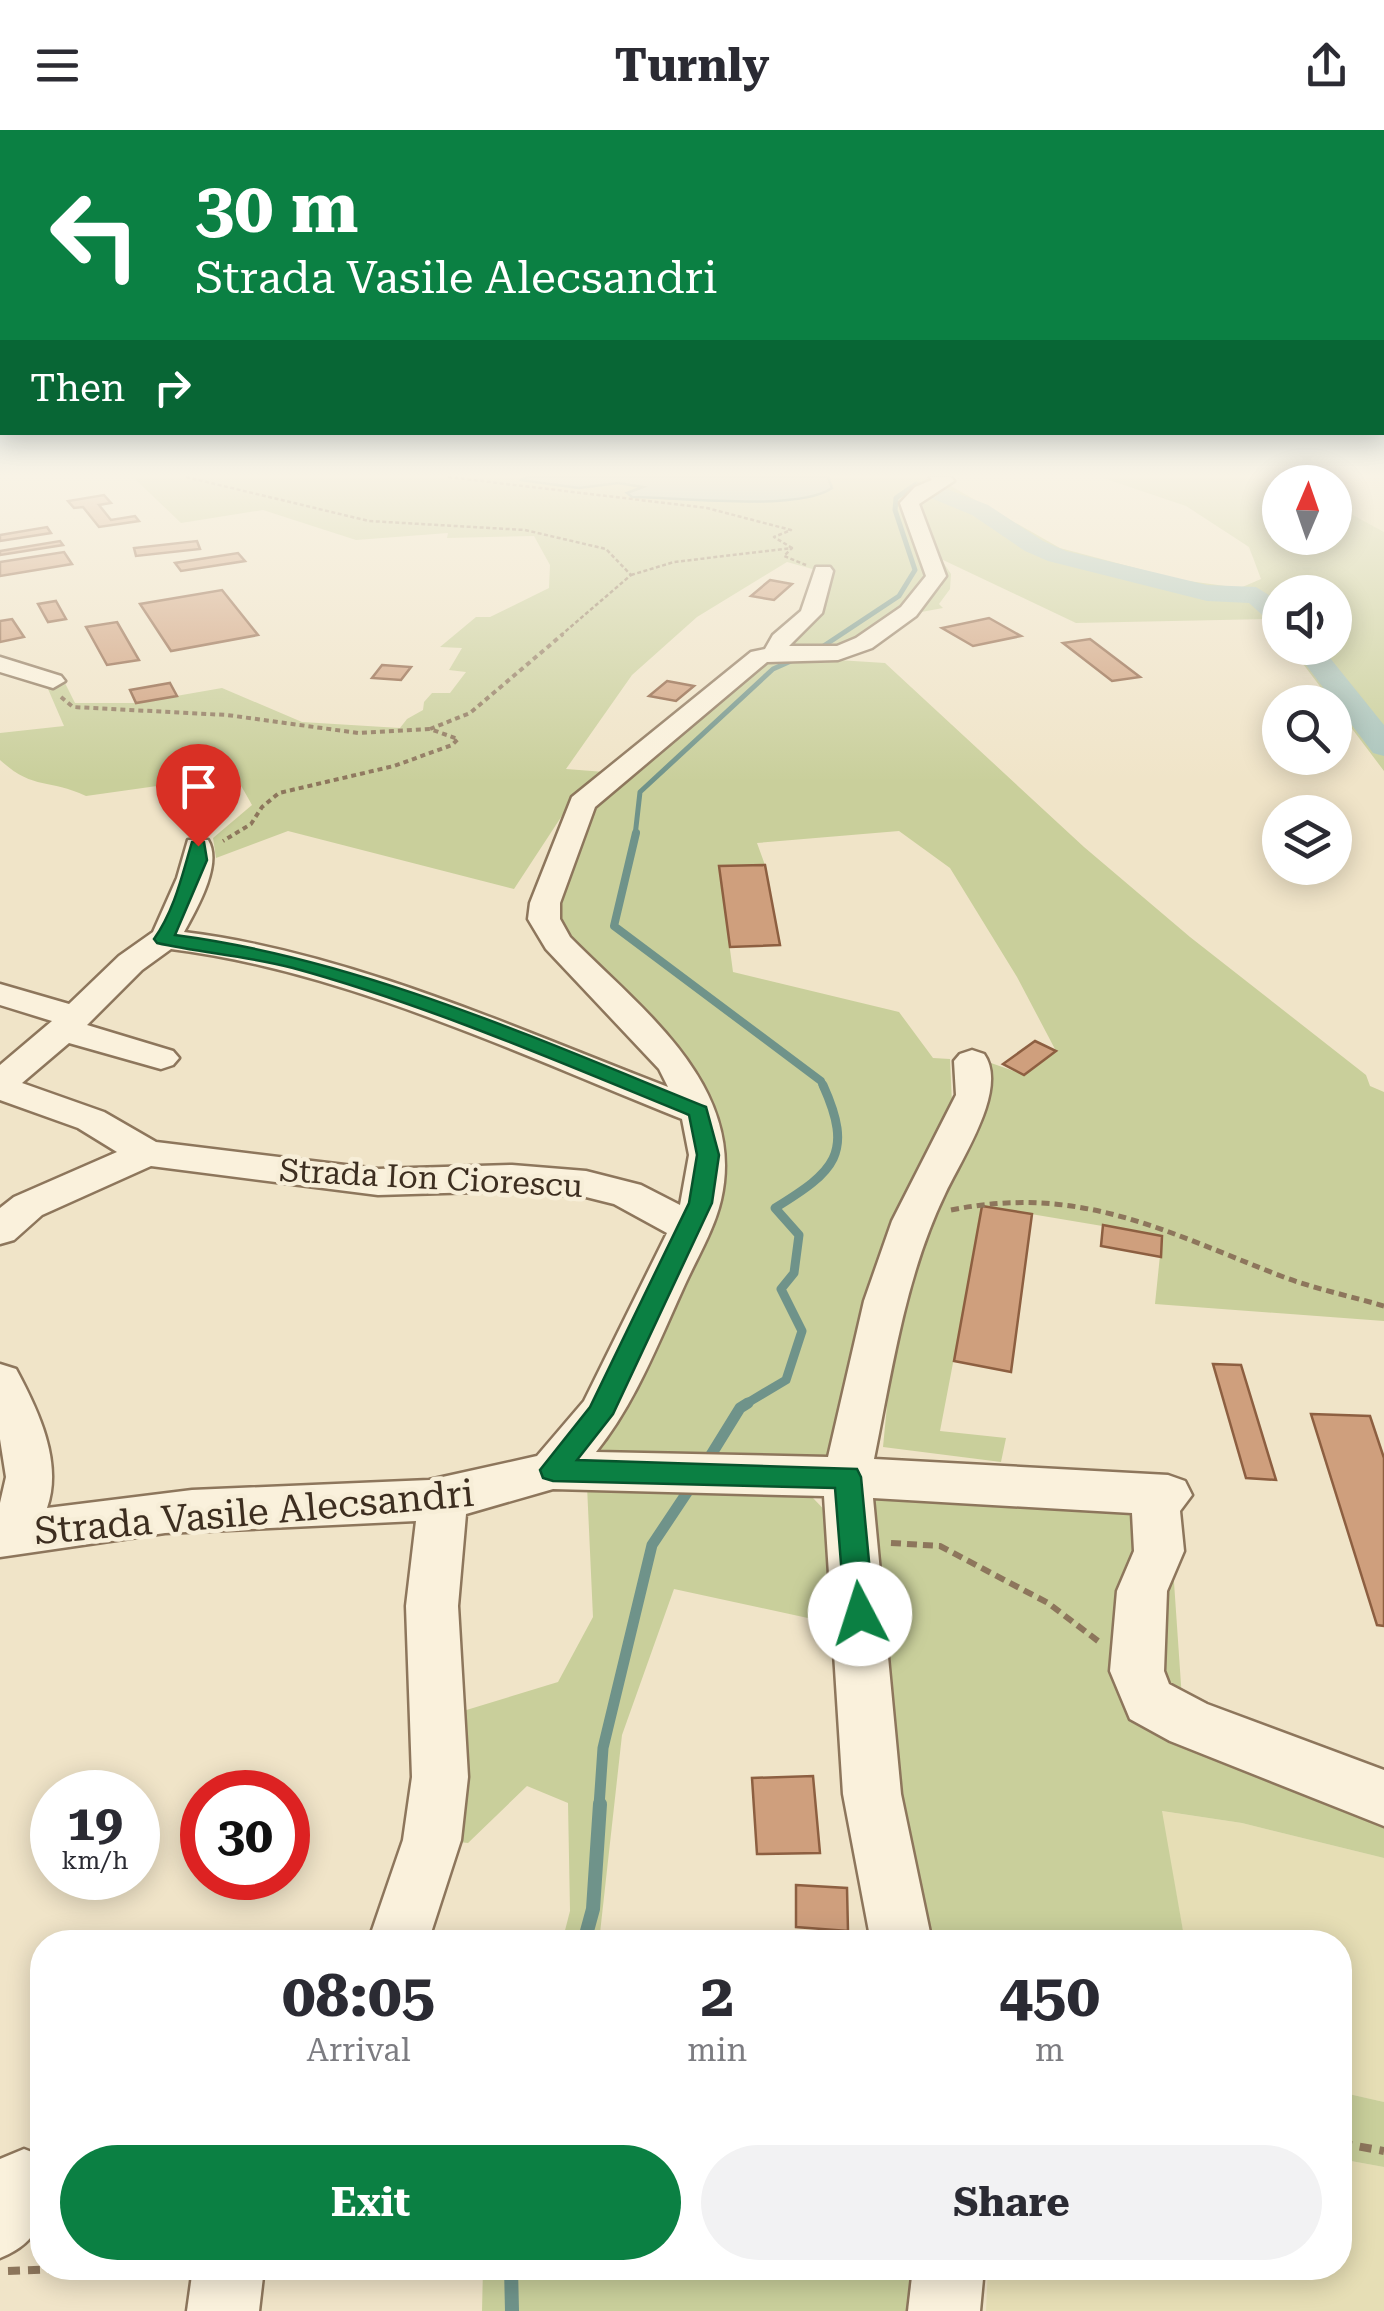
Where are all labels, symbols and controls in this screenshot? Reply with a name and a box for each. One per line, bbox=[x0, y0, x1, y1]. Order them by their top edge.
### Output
icon: menu bbox=[30, 38, 85, 93]
icon: share bbox=[1299, 38, 1354, 93]
text: Turnly bbox=[615, 39, 769, 92]
text: 30 m bbox=[195, 167, 359, 249]
icon: left bbox=[30, 170, 160, 300]
text: Strada Vasile Alecsandri bbox=[195, 251, 717, 304]
icon: right bbox=[145, 360, 200, 415]
text: Then bbox=[30, 366, 125, 410]
north arrow bbox=[1262, 465, 1352, 555]
map controls bbox=[1262, 465, 1352, 885]
button: sound bbox=[1262, 575, 1352, 665]
button: search bbox=[1262, 685, 1352, 775]
pin bbox=[156, 744, 241, 847]
icon: arrive bbox=[171, 759, 226, 814]
button: layers bbox=[1262, 795, 1352, 885]
street label: Strada Ion Ciorescu bbox=[278, 1151, 584, 1205]
street label: Strada Vasile Alecsandri bbox=[32, 1471, 476, 1553]
position arrow bbox=[808, 1562, 912, 1666]
speed limit sign: 30 bbox=[180, 1770, 310, 1900]
text: 19 bbox=[67, 1794, 123, 1852]
text: km/h bbox=[62, 1846, 128, 1875]
text: 08:05 bbox=[282, 1960, 435, 2031]
text: 2 bbox=[700, 1960, 734, 2031]
text: 450 bbox=[999, 1960, 1100, 2031]
text: Arrival bbox=[307, 2031, 411, 2069]
text: min bbox=[687, 2031, 747, 2069]
text: m bbox=[1035, 2031, 1064, 2069]
button: Exit bbox=[60, 2145, 681, 2260]
button: Share bbox=[701, 2145, 1322, 2260]

